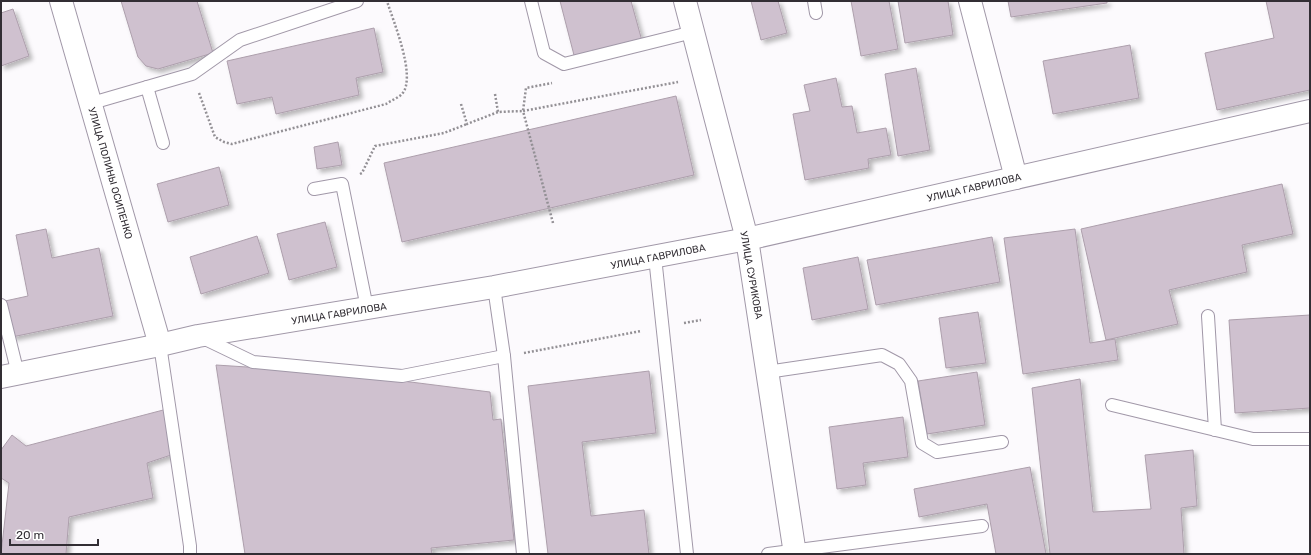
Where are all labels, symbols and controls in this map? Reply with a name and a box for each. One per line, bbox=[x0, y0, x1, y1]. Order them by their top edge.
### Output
street label: УЛИЦА ПОЛИНЫ ОСИПЕНКО bbox=[85, 106, 135, 241]
street label: УЛИЦА ГАВРИЛОВА bbox=[926, 171, 1023, 205]
street label: УЛИЦА СУРИКОВА bbox=[737, 230, 765, 320]
street label: УЛИЦА ГАВРИЛОВА bbox=[610, 242, 707, 272]
street label: УЛИЦА ГАВРИЛОВА bbox=[291, 300, 388, 327]
scale bar bbox=[10, 521, 98, 547]
text: 20 m bbox=[16, 528, 44, 542]

